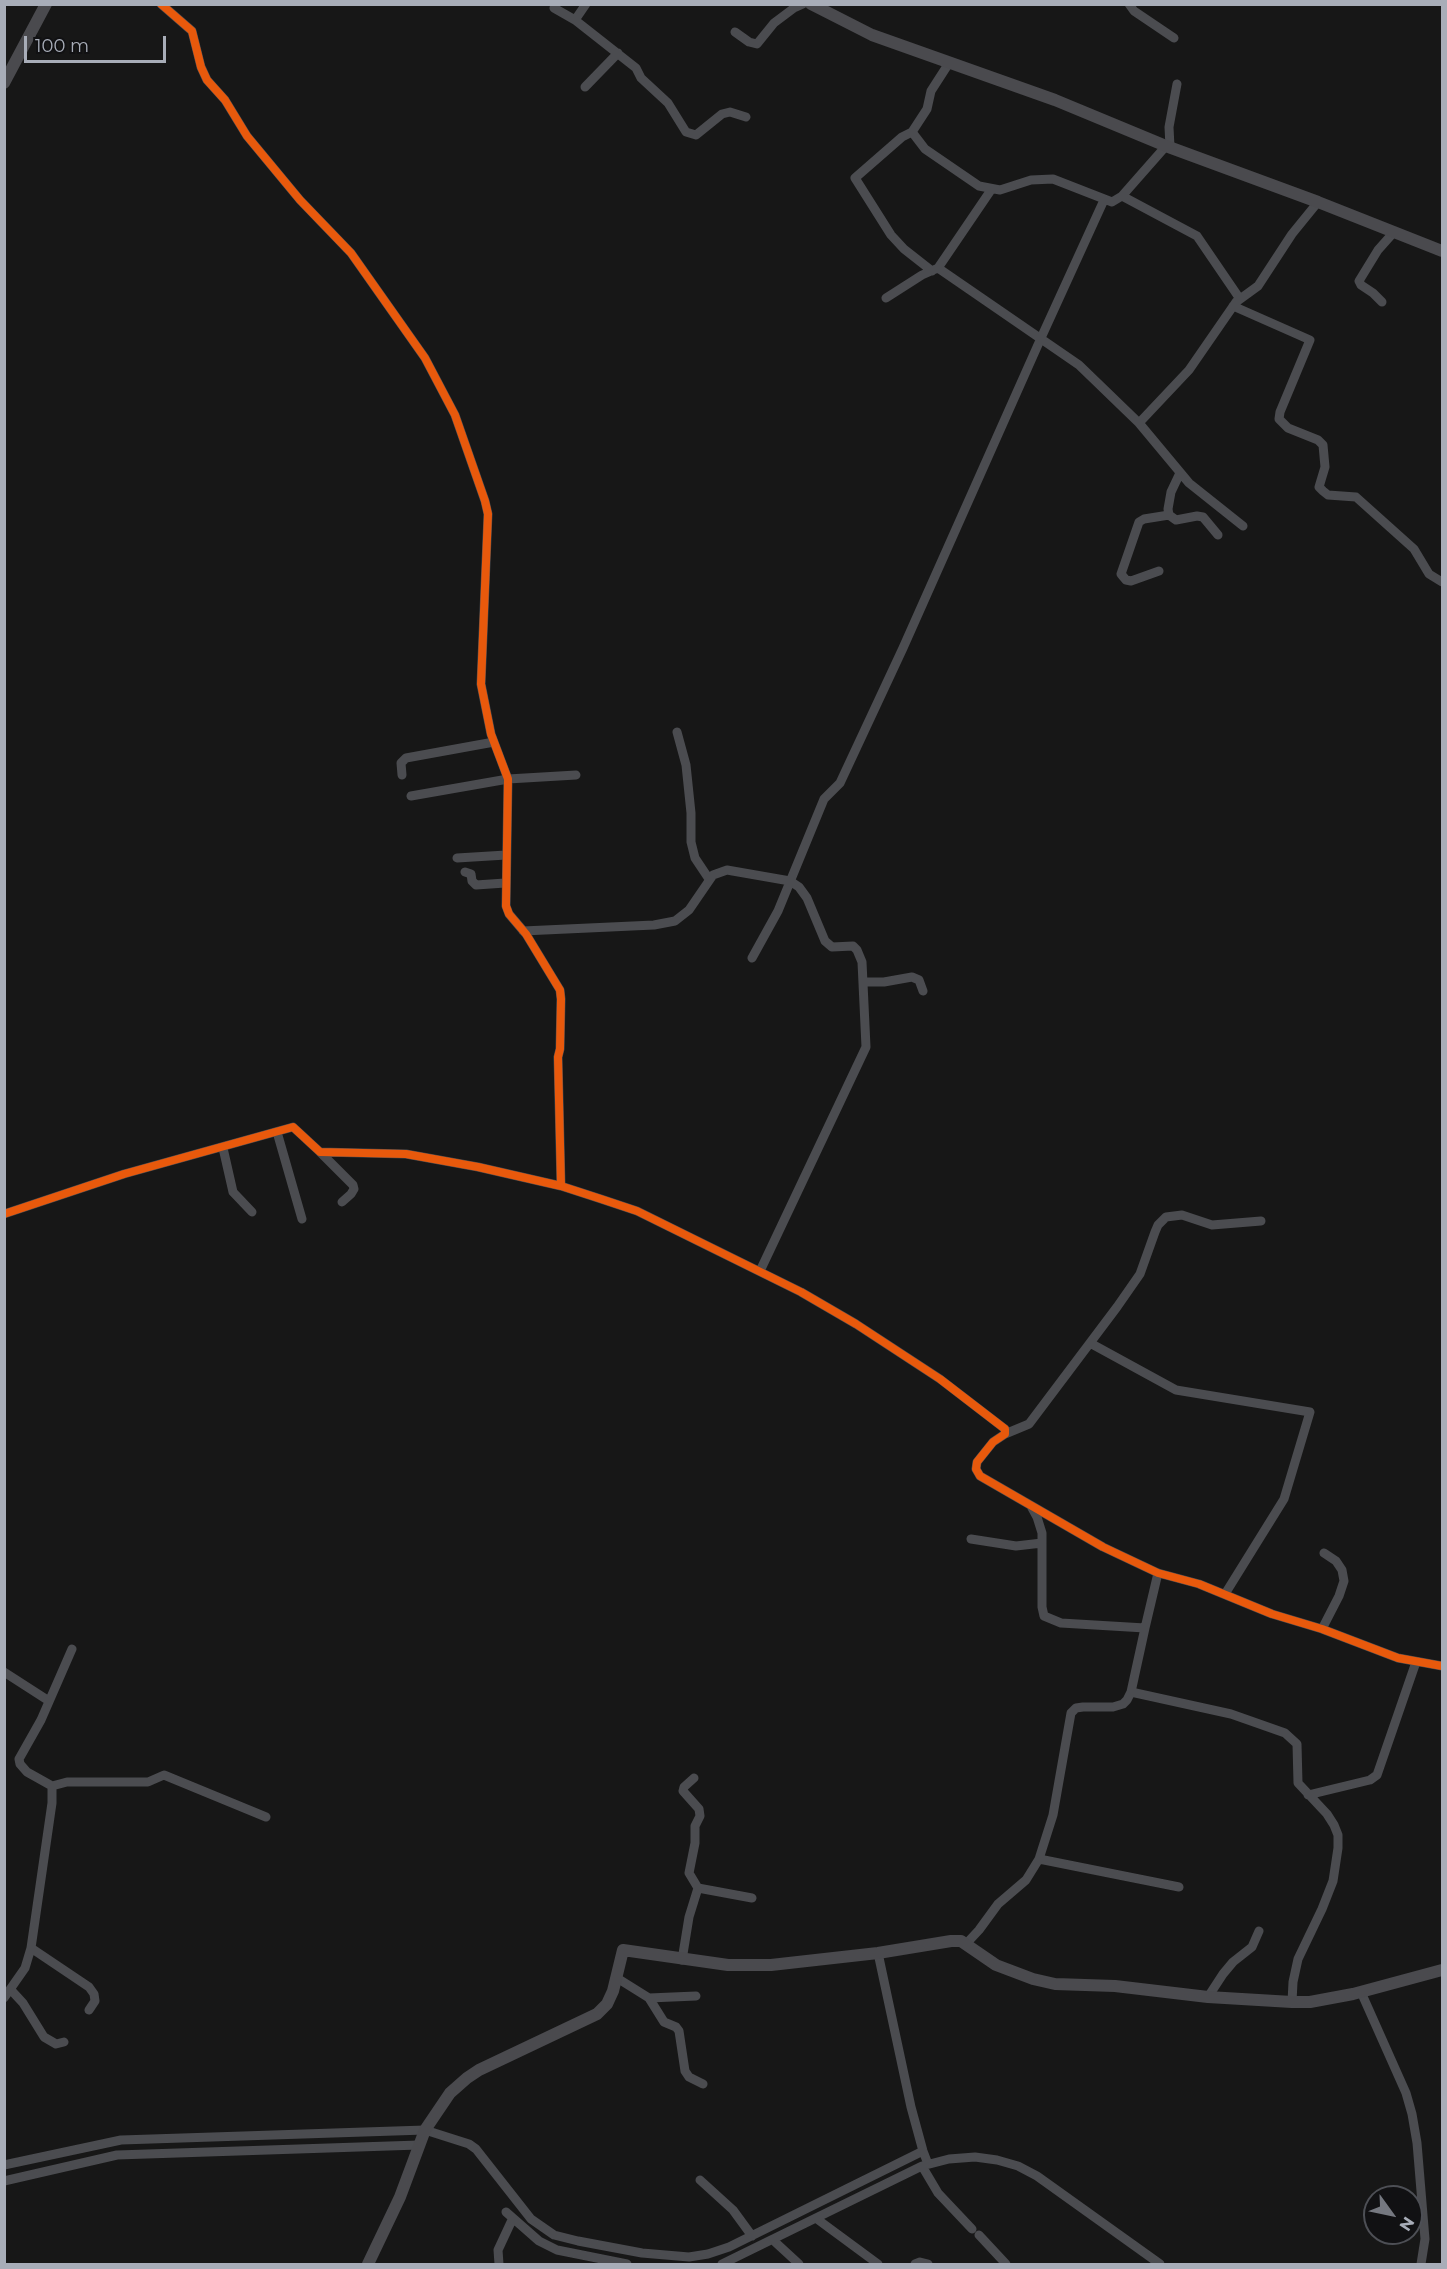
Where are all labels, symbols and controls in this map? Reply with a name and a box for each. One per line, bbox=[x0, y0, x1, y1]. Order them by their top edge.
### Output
scale bar bbox=[27, 24, 170, 62]
text: 100 m bbox=[35, 35, 89, 57]
north arrow bbox=[1363, 2185, 1423, 2245]
text: N bbox=[1395, 2213, 1418, 2235]

